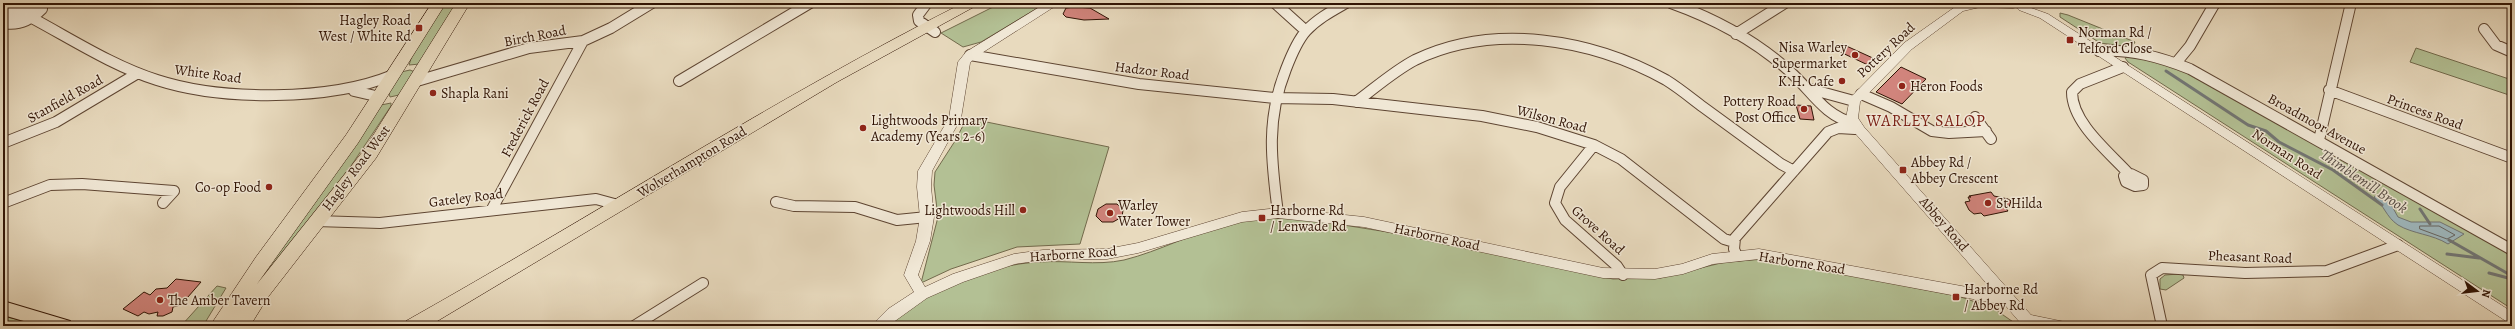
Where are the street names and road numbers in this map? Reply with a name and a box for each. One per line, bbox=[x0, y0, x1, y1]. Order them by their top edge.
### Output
street label: Pottery Road bbox=[1853, 18, 1920, 82]
street label: Birch Road bbox=[502, 21, 568, 51]
street label: Hadzor Road bbox=[1114, 57, 1191, 85]
street label: White Road bbox=[172, 60, 243, 88]
street label: Stanfield Road bbox=[24, 70, 107, 128]
street label: Frederick Road bbox=[496, 75, 554, 161]
street label: Broadmoor Avenue bbox=[2264, 89, 2370, 159]
street label: Princess Road bbox=[2384, 89, 2466, 135]
street label: Wilson Road bbox=[1514, 100, 1590, 138]
street label: Hagley Road West bbox=[317, 121, 395, 215]
street label: Wolverhampton Road bbox=[633, 122, 751, 203]
street label: Norman Road bbox=[2248, 124, 2326, 184]
street label: Gateley Road bbox=[428, 184, 505, 212]
street label: Abbey Road bbox=[1914, 192, 1973, 256]
street label: Grove Road bbox=[1567, 201, 1629, 259]
street label: Harborne Road bbox=[1392, 219, 1482, 255]
street label: Harborne Road bbox=[1029, 241, 1118, 267]
street label: Pheasant Road bbox=[2208, 246, 2293, 268]
street label: Harborne Road bbox=[1757, 247, 1847, 279]

